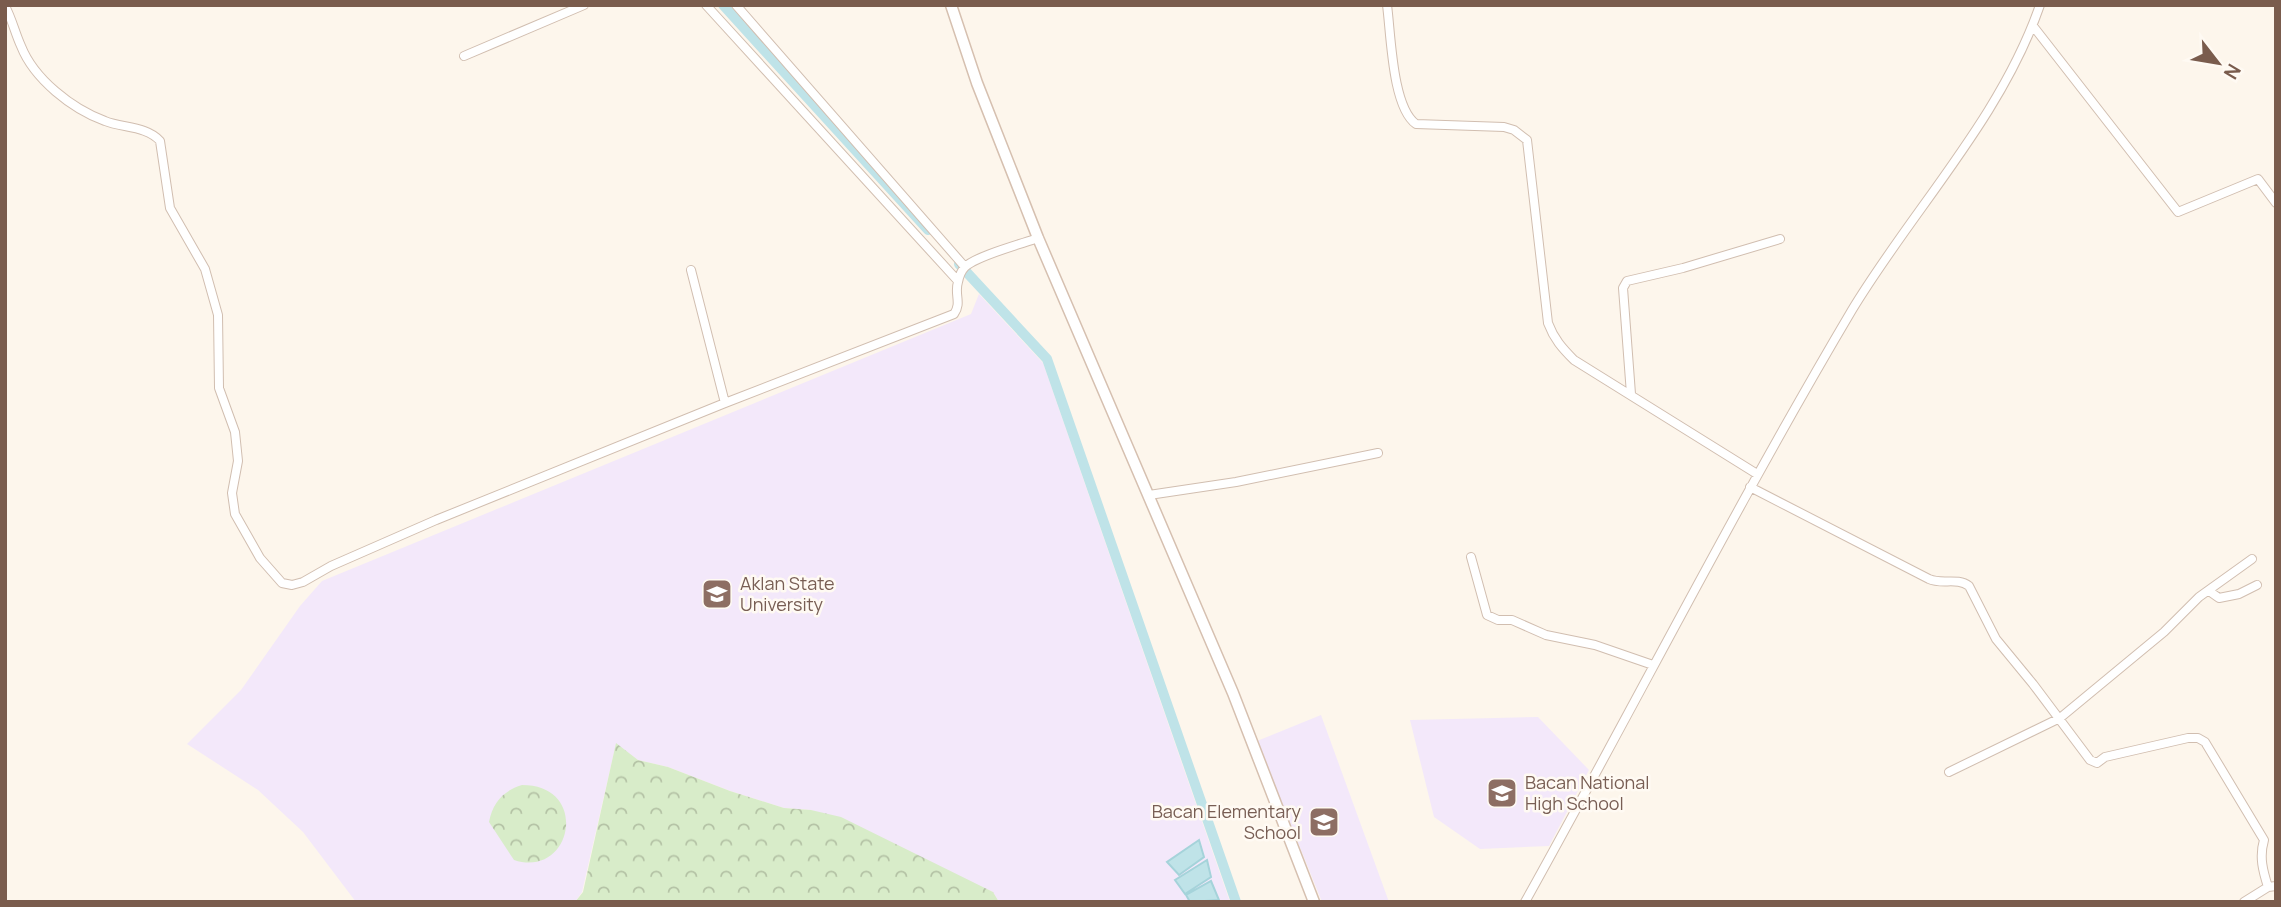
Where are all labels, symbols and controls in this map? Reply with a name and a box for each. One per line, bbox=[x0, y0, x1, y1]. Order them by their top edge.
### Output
north arrow bbox=[2183, 28, 2253, 98]
text: N bbox=[2218, 59, 2247, 84]
place label: Aklan State University bbox=[740, 571, 835, 616]
school or university icon: Aklan State University bbox=[700, 577, 734, 611]
place label: Bacan National High School bbox=[1525, 770, 1650, 815]
school or university icon: Bacan National High School bbox=[1485, 776, 1519, 810]
place label: Bacan Elementary School bbox=[1152, 799, 1301, 844]
school or university icon: Bacan Elementary School bbox=[1307, 805, 1341, 839]

